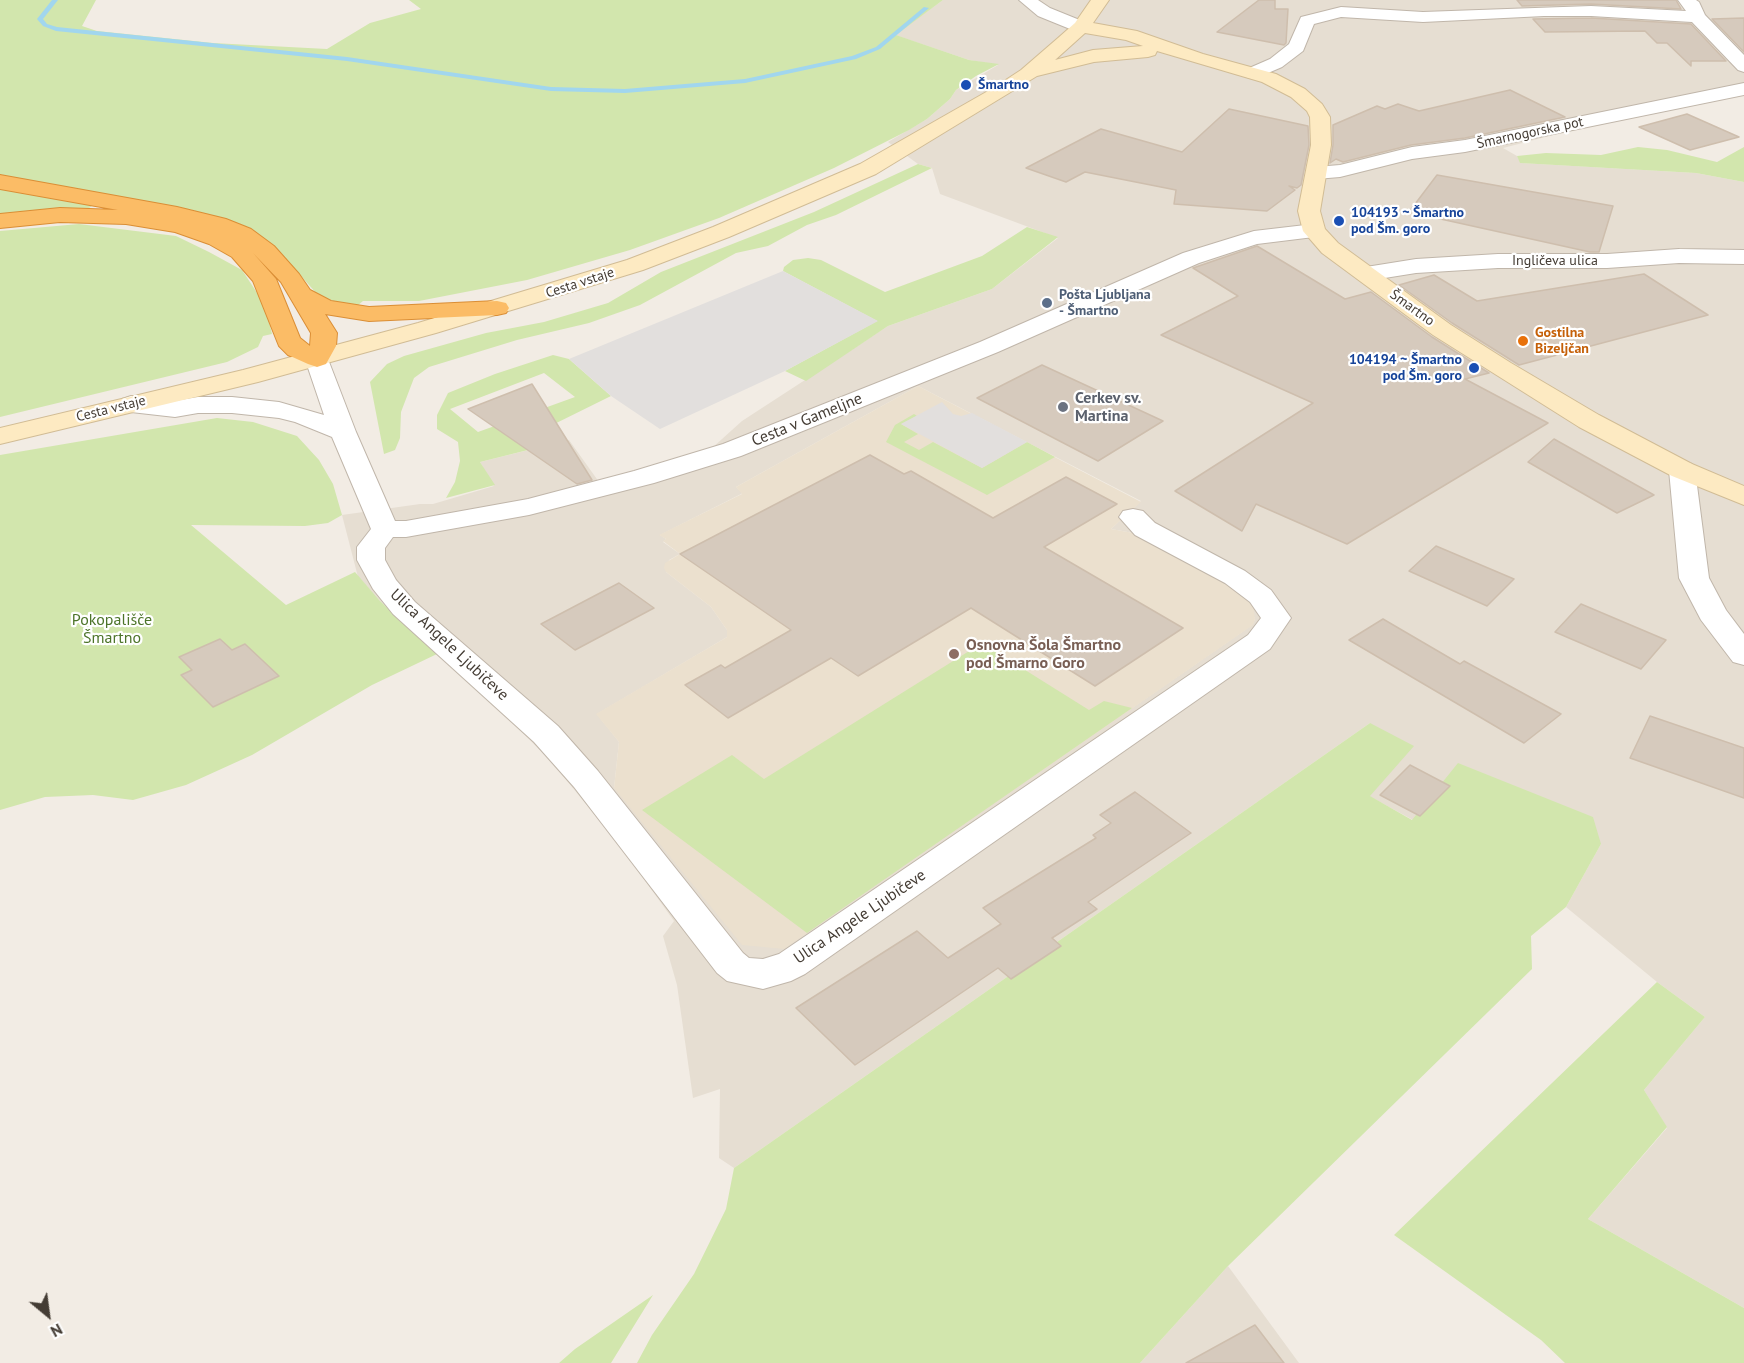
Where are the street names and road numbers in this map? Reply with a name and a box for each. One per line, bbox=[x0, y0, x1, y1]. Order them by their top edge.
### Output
street label: Šmarnogorska pot bbox=[1475, 113, 1585, 153]
street label: Ingličeva ulica bbox=[1512, 253, 1598, 269]
street label: Cesta vstaje bbox=[544, 264, 616, 302]
street label: Šmartno bbox=[1386, 286, 1438, 330]
street label: Cesta v Gameljne bbox=[749, 389, 865, 451]
street label: Cesta vstaje bbox=[74, 392, 148, 426]
street label: Ulica Angele Ljubičeve bbox=[386, 585, 512, 705]
street label: Ulica Angele Ljubičeve bbox=[790, 866, 930, 968]

